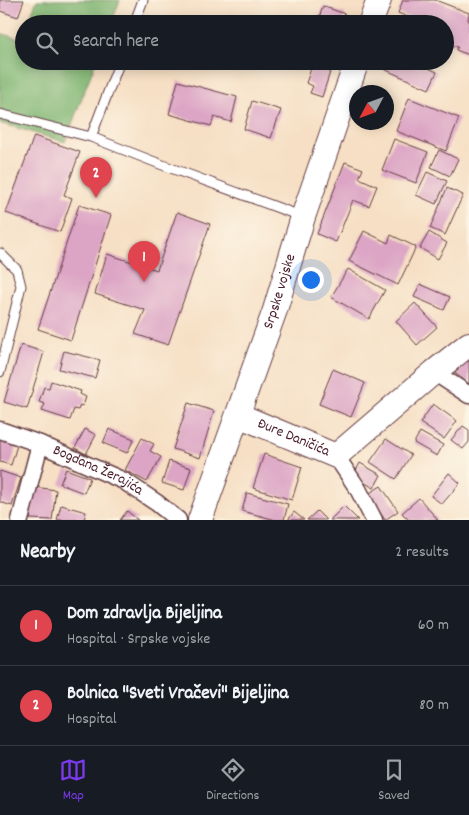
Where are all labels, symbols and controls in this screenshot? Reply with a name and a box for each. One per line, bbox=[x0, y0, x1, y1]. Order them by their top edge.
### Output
search box bbox=[15, 15, 454, 70]
icon: search bbox=[33, 29, 61, 57]
text: Search here bbox=[73, 29, 159, 56]
north arrow bbox=[349, 85, 394, 130]
pin: 2 bbox=[80, 157, 112, 198]
pin: 1 bbox=[128, 241, 160, 282]
street label: Srpske vojske bbox=[258, 251, 302, 332]
your location bbox=[298, 267, 324, 293]
street label: Đure Daničića bbox=[254, 413, 334, 463]
street label: Bogdana Žerajića bbox=[49, 440, 148, 502]
text: Nearby bbox=[20, 538, 75, 568]
text: 2 results bbox=[395, 541, 449, 564]
text: Dom zdravlja Bijeljina bbox=[67, 601, 222, 628]
text: 1 bbox=[34, 614, 38, 637]
text: 60 m bbox=[418, 614, 449, 637]
text: Hospital · Srpske vojske bbox=[67, 628, 210, 651]
text: Bolnica "Sveti Vračevi" Bijeljina bbox=[67, 681, 289, 708]
text: 2 bbox=[33, 694, 40, 717]
text: 80 m bbox=[419, 694, 449, 717]
text: Hospital bbox=[67, 708, 117, 731]
tab: Map bbox=[59, 756, 87, 806]
tab: Directions bbox=[206, 756, 259, 806]
tab: Saved bbox=[378, 756, 410, 806]

